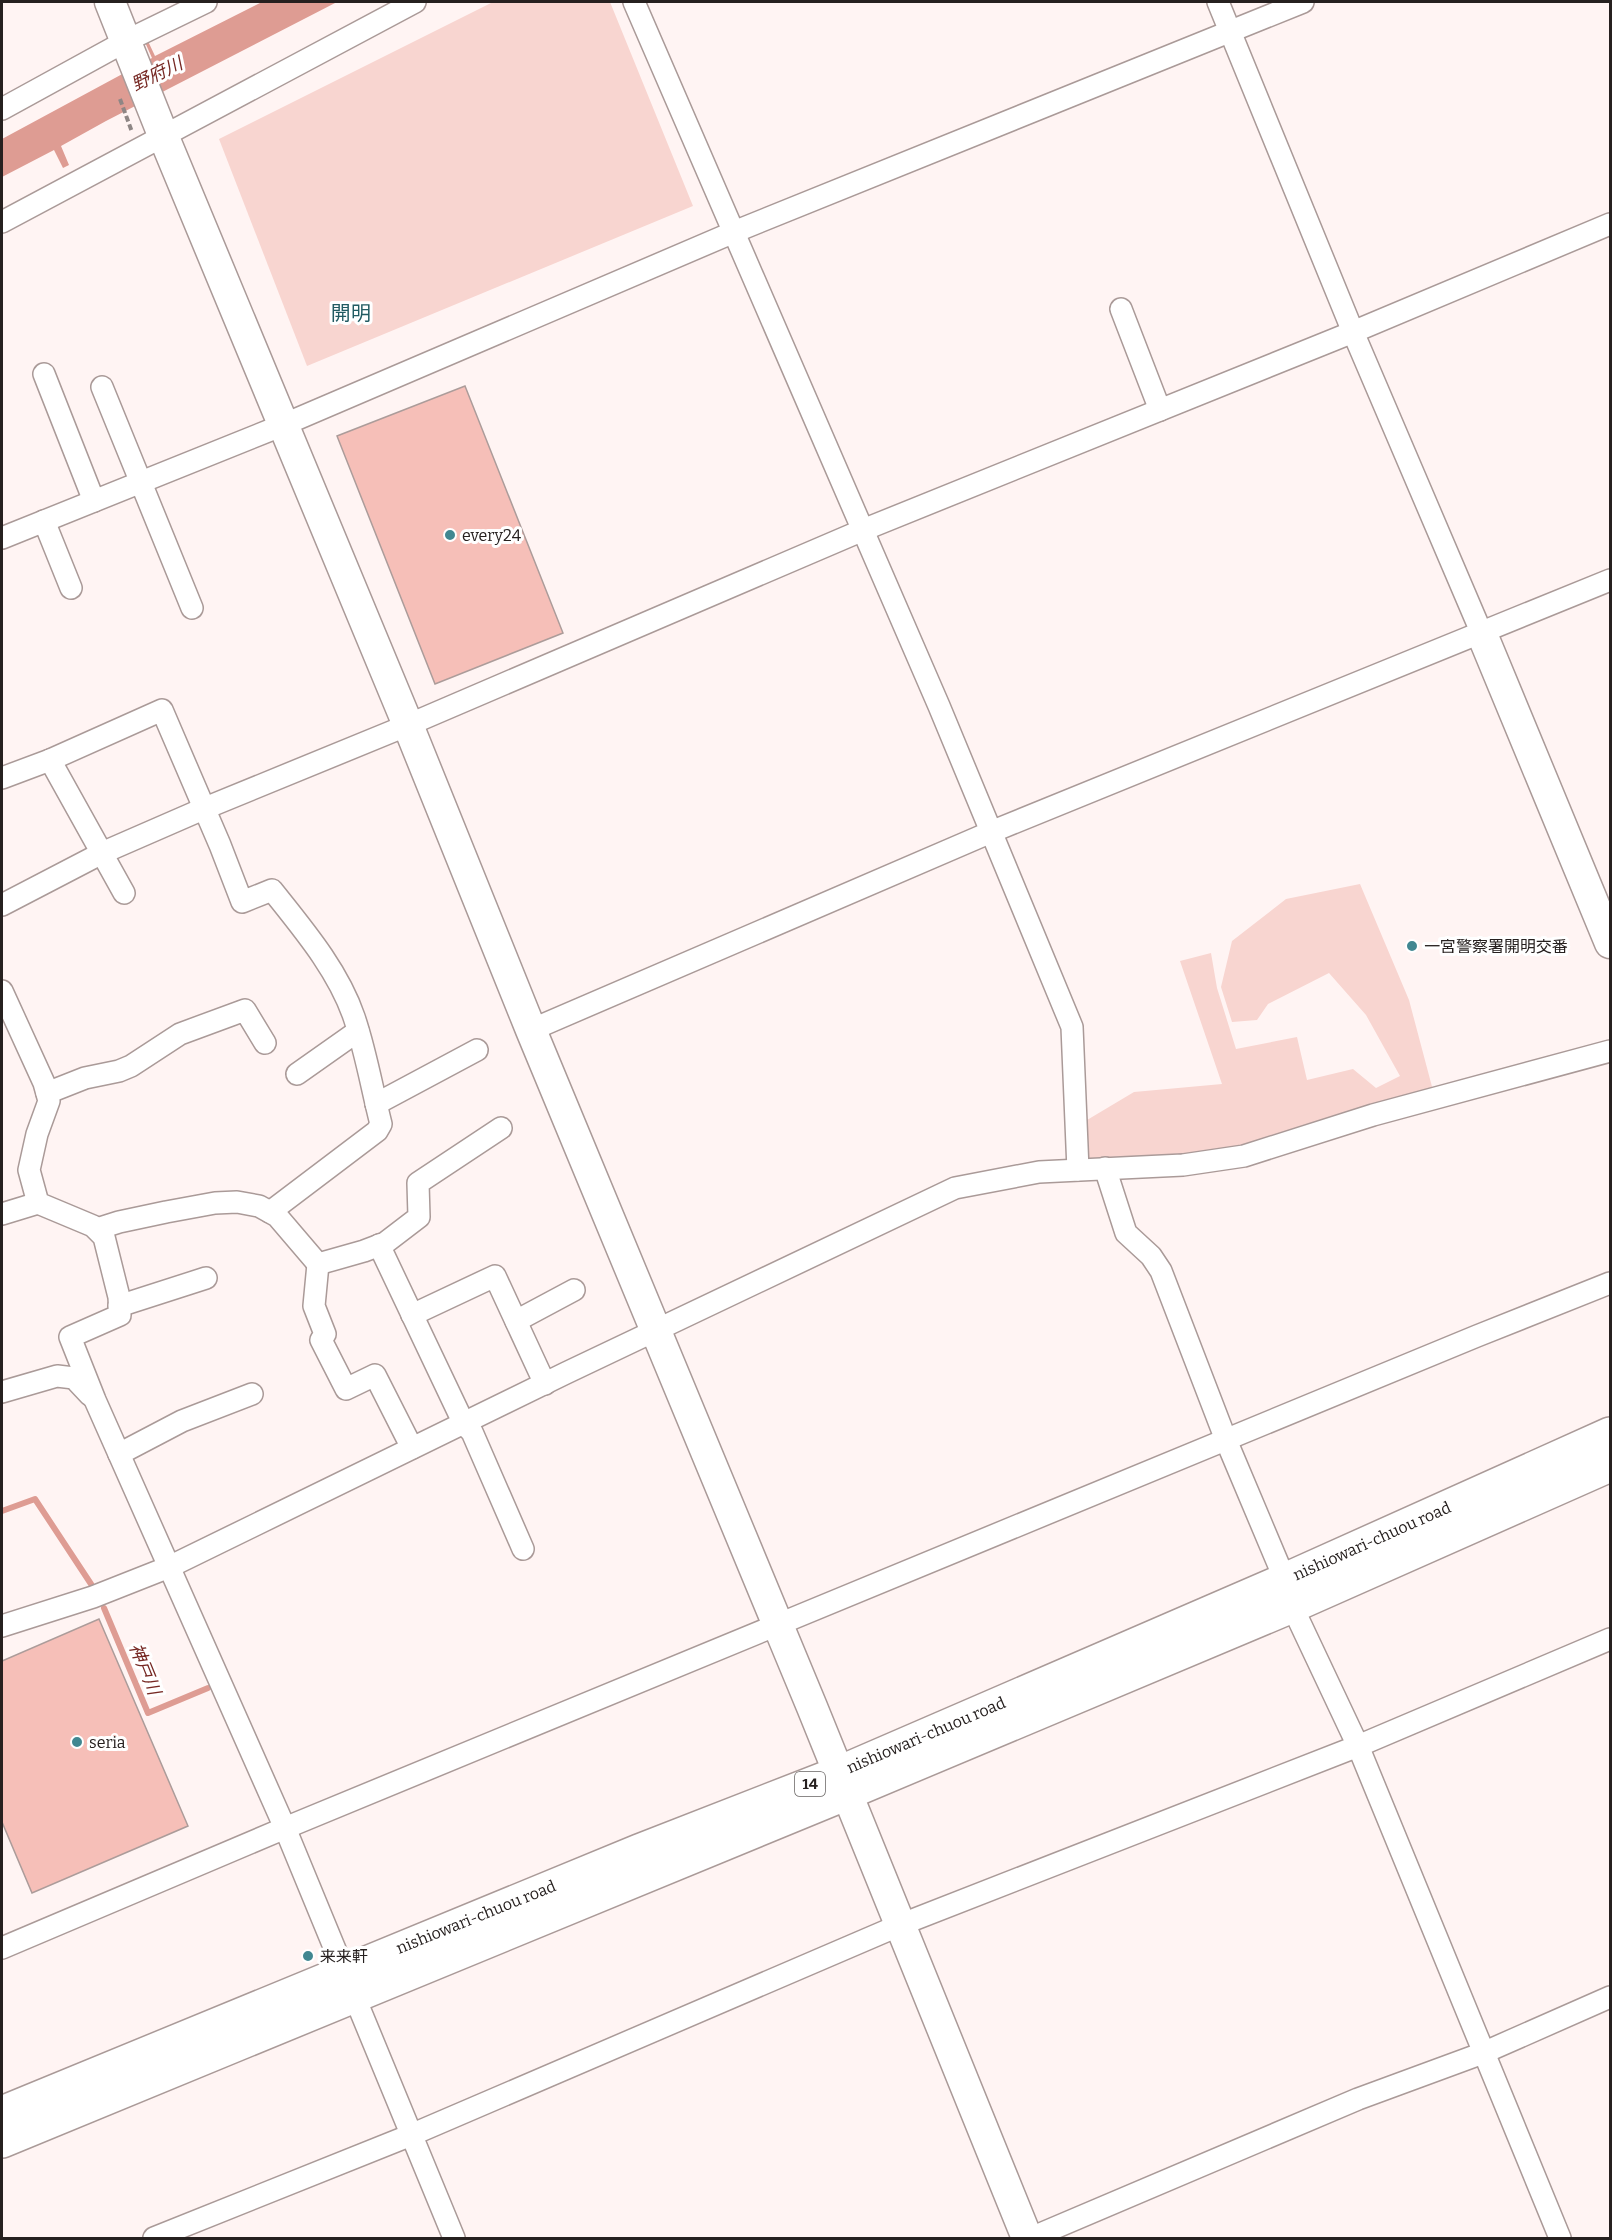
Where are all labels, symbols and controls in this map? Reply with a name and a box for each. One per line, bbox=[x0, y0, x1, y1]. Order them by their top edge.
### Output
water label: 野府川 bbox=[128, 51, 188, 96]
district label: 開明 bbox=[331, 301, 371, 325]
place label: every24 bbox=[462, 526, 522, 545]
marker: every24 bbox=[443, 528, 457, 542]
place label: 一宮警察署開明交番 bbox=[1424, 937, 1568, 956]
marker: 一宮警察署開明交番 bbox=[1405, 939, 1419, 953]
street label: nishiowari-chuou road bbox=[1290, 1497, 1454, 1584]
water label: 神戸川 bbox=[125, 1640, 166, 1700]
street label: nishiowari-chuou road bbox=[844, 1693, 1009, 1777]
place label: seria bbox=[89, 1733, 126, 1752]
marker: seria bbox=[70, 1735, 84, 1749]
road number: 14 bbox=[795, 1772, 825, 1796]
street label: nishiowari-chuou road bbox=[393, 1876, 559, 1958]
place label: 来来軒 bbox=[320, 1947, 368, 1966]
marker: 来来軒 bbox=[301, 1949, 315, 1963]

